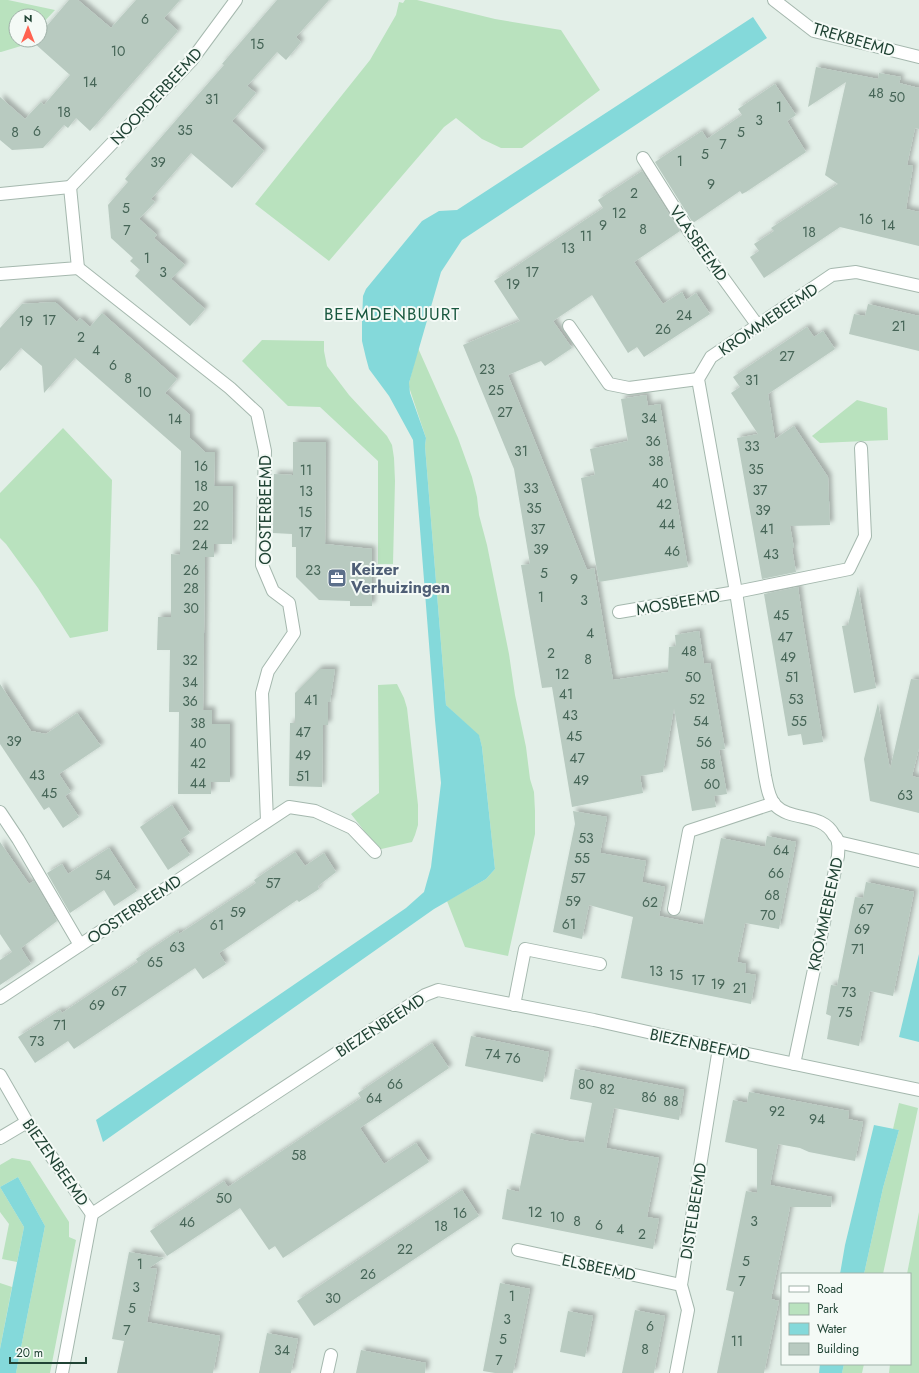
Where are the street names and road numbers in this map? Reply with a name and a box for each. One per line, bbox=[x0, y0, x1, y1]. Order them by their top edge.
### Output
street label: TREKBEEMD bbox=[810, 17, 898, 62]
street label: NOORDERBEEMD bbox=[105, 42, 208, 150]
street label: VLASBEEMD bbox=[664, 201, 733, 286]
street label: KROMMEBEEMD bbox=[714, 277, 823, 361]
street label: OOSTERBEEMD bbox=[254, 455, 277, 565]
street label: MOSBEEMD bbox=[634, 584, 722, 621]
street label: KROMMEBEEMD bbox=[802, 855, 849, 973]
street label: OOSTERBEEMD bbox=[82, 869, 186, 950]
street label: BIEZENBEEMD bbox=[331, 988, 429, 1063]
street label: BIEZENBEEMD bbox=[648, 1023, 752, 1066]
street label: BIEZENBEEMD bbox=[17, 1114, 94, 1211]
street label: DISTELBEEMD bbox=[675, 1161, 712, 1261]
street label: ELSBEEMD bbox=[560, 1248, 638, 1287]

